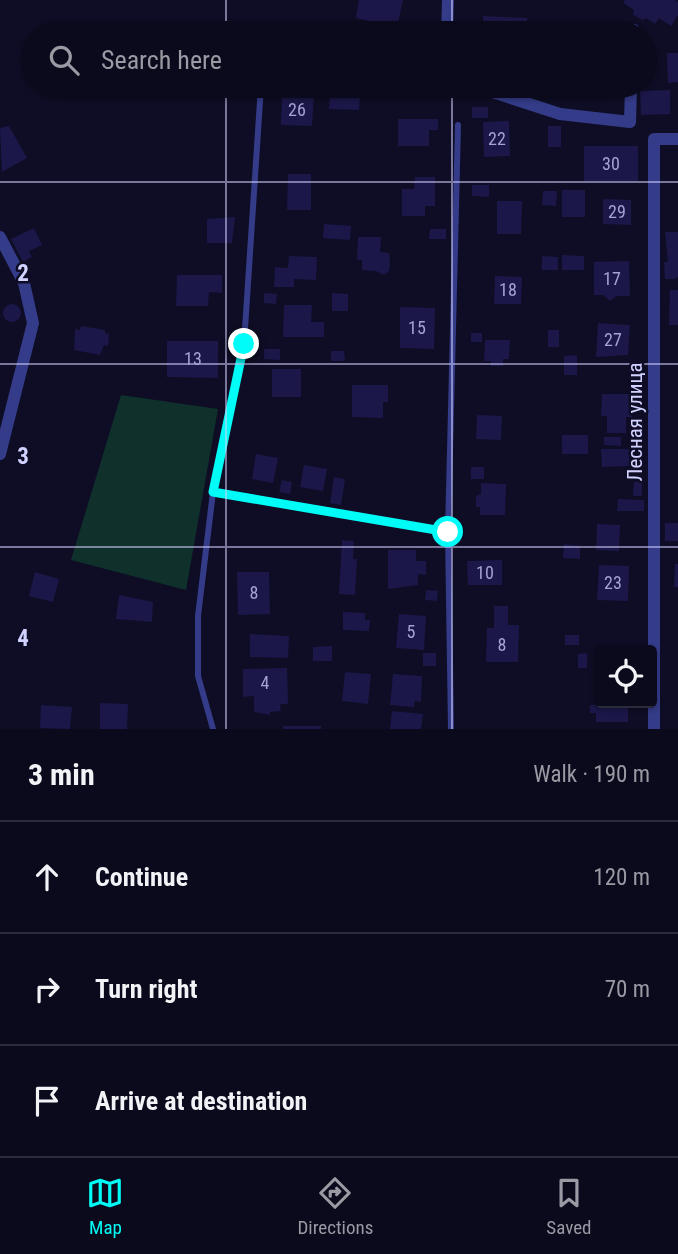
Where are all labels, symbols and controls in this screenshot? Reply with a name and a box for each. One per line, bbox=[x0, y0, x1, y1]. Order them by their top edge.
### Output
search box bbox=[21, 21, 657, 98]
icon: search bbox=[45, 41, 83, 79]
text: Search here bbox=[101, 45, 222, 75]
house number: 26 bbox=[288, 99, 306, 120]
house number: 22 bbox=[488, 128, 506, 149]
house number: 30 bbox=[602, 153, 620, 174]
house number: 29 bbox=[608, 201, 626, 222]
text: 2 bbox=[17, 260, 29, 287]
house number: 17 bbox=[603, 268, 621, 289]
house number: 18 bbox=[499, 279, 517, 300]
house number: 15 bbox=[408, 317, 426, 338]
route end bbox=[228, 328, 259, 359]
house number: 27 bbox=[604, 329, 622, 350]
house number: 13 bbox=[184, 348, 202, 369]
street label: Лесная улица bbox=[623, 363, 647, 481]
text: 3 bbox=[17, 443, 29, 470]
route start bbox=[432, 516, 463, 547]
house number: 10 bbox=[476, 562, 494, 583]
house number: 23 bbox=[604, 572, 622, 593]
house number: 8 bbox=[250, 582, 258, 603]
house number: 5 bbox=[407, 621, 416, 642]
text: 4 bbox=[17, 625, 29, 652]
house number: 8 bbox=[498, 634, 506, 655]
map controls bbox=[594, 645, 657, 708]
button: locate bbox=[594, 645, 657, 708]
house number: 4 bbox=[261, 672, 270, 693]
text: 3 min bbox=[28, 757, 95, 792]
text: Walk · 190 m bbox=[533, 761, 650, 788]
icon: ahead bbox=[28, 858, 66, 896]
text: Continue bbox=[95, 862, 188, 892]
text: 120 m bbox=[593, 864, 650, 891]
icon: right bbox=[28, 970, 66, 1008]
text: Turn right bbox=[95, 974, 197, 1004]
text: 70 m bbox=[605, 976, 650, 1003]
icon: arrive bbox=[28, 1082, 66, 1120]
text: Arrive at destination bbox=[95, 1086, 307, 1116]
tab: Map bbox=[86, 1174, 124, 1239]
tab: Directions bbox=[297, 1174, 373, 1239]
tab: Saved bbox=[546, 1174, 592, 1239]

